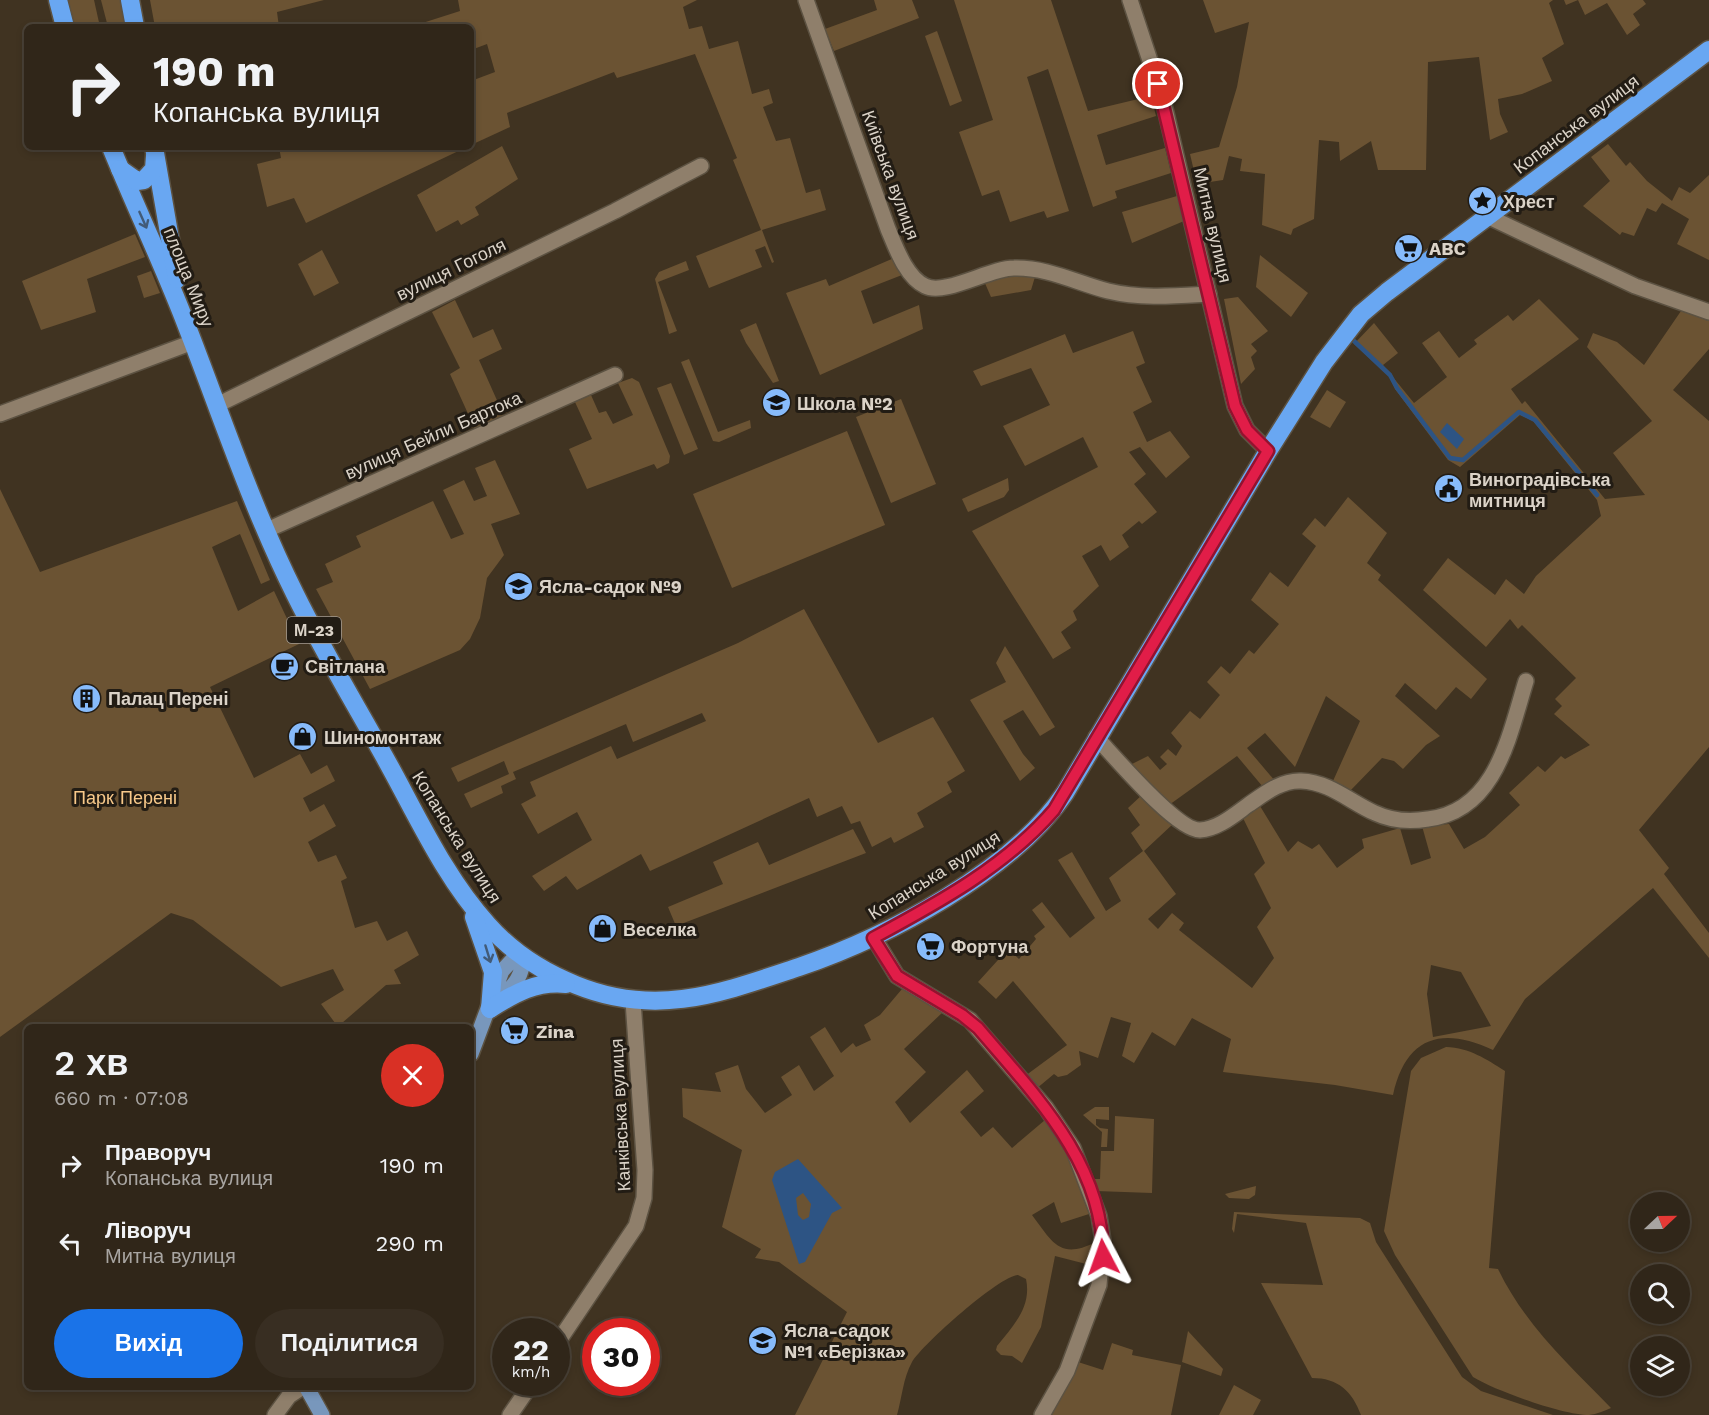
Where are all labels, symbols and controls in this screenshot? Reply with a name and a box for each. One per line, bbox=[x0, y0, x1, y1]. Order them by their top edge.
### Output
text: 190 m bbox=[153, 47, 276, 96]
icon: right bbox=[54, 48, 132, 126]
pin bbox=[1132, 58, 1183, 109]
icon: arrive bbox=[1141, 67, 1174, 100]
street label: Копанська вулиця bbox=[1509, 70, 1643, 178]
text: Копанська вулиця bbox=[153, 97, 380, 129]
street label: Київська вулиця bbox=[858, 107, 924, 243]
street label: Митна вулиця bbox=[1190, 165, 1236, 285]
place icon: Хрест bbox=[1466, 185, 1498, 217]
place label: Хрест bbox=[1503, 191, 1555, 212]
one-way arrow bbox=[138, 210, 149, 228]
street label: площа Миру bbox=[160, 224, 218, 330]
supermarket icon: ABC bbox=[1392, 232, 1424, 264]
street label: вулиця Гоголя bbox=[393, 233, 509, 305]
place label: ABC bbox=[1429, 238, 1466, 259]
street label: вулиця Бейли Бартока bbox=[342, 386, 525, 483]
school or university icon: Школа №2 bbox=[760, 387, 792, 419]
place label: Школа №2 bbox=[797, 393, 893, 414]
place label: Виноградівська митниця bbox=[1469, 469, 1612, 511]
public building icon: Виноградівська митниця bbox=[1432, 473, 1464, 505]
school or university icon: Ясла-садок №9 bbox=[502, 570, 534, 602]
place label: Ясла-садок №9 bbox=[539, 576, 682, 597]
road number: М-23 bbox=[287, 617, 341, 643]
cafe icon: Світлана bbox=[268, 650, 300, 682]
place label: Світлана bbox=[305, 656, 386, 677]
building icon: Палац Перені bbox=[71, 682, 103, 714]
place label: Палац Перені bbox=[108, 688, 228, 709]
shop icon: Шиномонтаж bbox=[287, 721, 319, 753]
place label: Шиномонтаж bbox=[324, 727, 442, 748]
street label: Копанська вулиця bbox=[408, 767, 506, 907]
park label: Парк Перені bbox=[73, 787, 177, 808]
street label: Копанська вулиця bbox=[864, 826, 1004, 924]
shop icon: Веселка bbox=[586, 913, 618, 945]
place label: Веселка bbox=[623, 919, 697, 940]
supermarket icon: Фортуна bbox=[914, 930, 946, 962]
place label: Фортуна bbox=[951, 936, 1029, 957]
one-way arrow bbox=[483, 944, 494, 963]
supermarket icon: Zina bbox=[499, 1015, 531, 1047]
place label: Zina bbox=[536, 1021, 575, 1042]
street label: Канківська вулиця bbox=[606, 1038, 634, 1192]
text: 2 хв bbox=[54, 1042, 128, 1084]
button: close bbox=[381, 1044, 444, 1107]
text: 660 m · 07:08 bbox=[54, 1086, 189, 1110]
text: Праворуч bbox=[105, 1140, 211, 1165]
icon: right bbox=[54, 1149, 87, 1182]
text: 190 m bbox=[380, 1153, 444, 1178]
text: Копанська вулиця bbox=[105, 1166, 273, 1190]
north arrow bbox=[1630, 1192, 1690, 1252]
map controls bbox=[1630, 1192, 1690, 1396]
text: Ліворуч bbox=[105, 1218, 191, 1243]
position arrow bbox=[1071, 1225, 1135, 1289]
icon: left bbox=[54, 1227, 87, 1260]
text: 290 m bbox=[375, 1231, 444, 1256]
text: Митна вулиця bbox=[105, 1244, 236, 1268]
button: search bbox=[1630, 1264, 1690, 1324]
button: Вихід bbox=[54, 1309, 243, 1378]
button: Поділитися bbox=[255, 1309, 444, 1378]
speed limit sign: 30 bbox=[582, 1318, 660, 1396]
place label: Ясла-садок №1 «Берізка» bbox=[784, 1320, 906, 1362]
school or university icon: Ясла-садок №1 «Берізка» bbox=[747, 1324, 779, 1356]
text: 22 bbox=[513, 1332, 549, 1367]
button: layers bbox=[1630, 1336, 1690, 1396]
text: km/h bbox=[512, 1363, 550, 1381]

